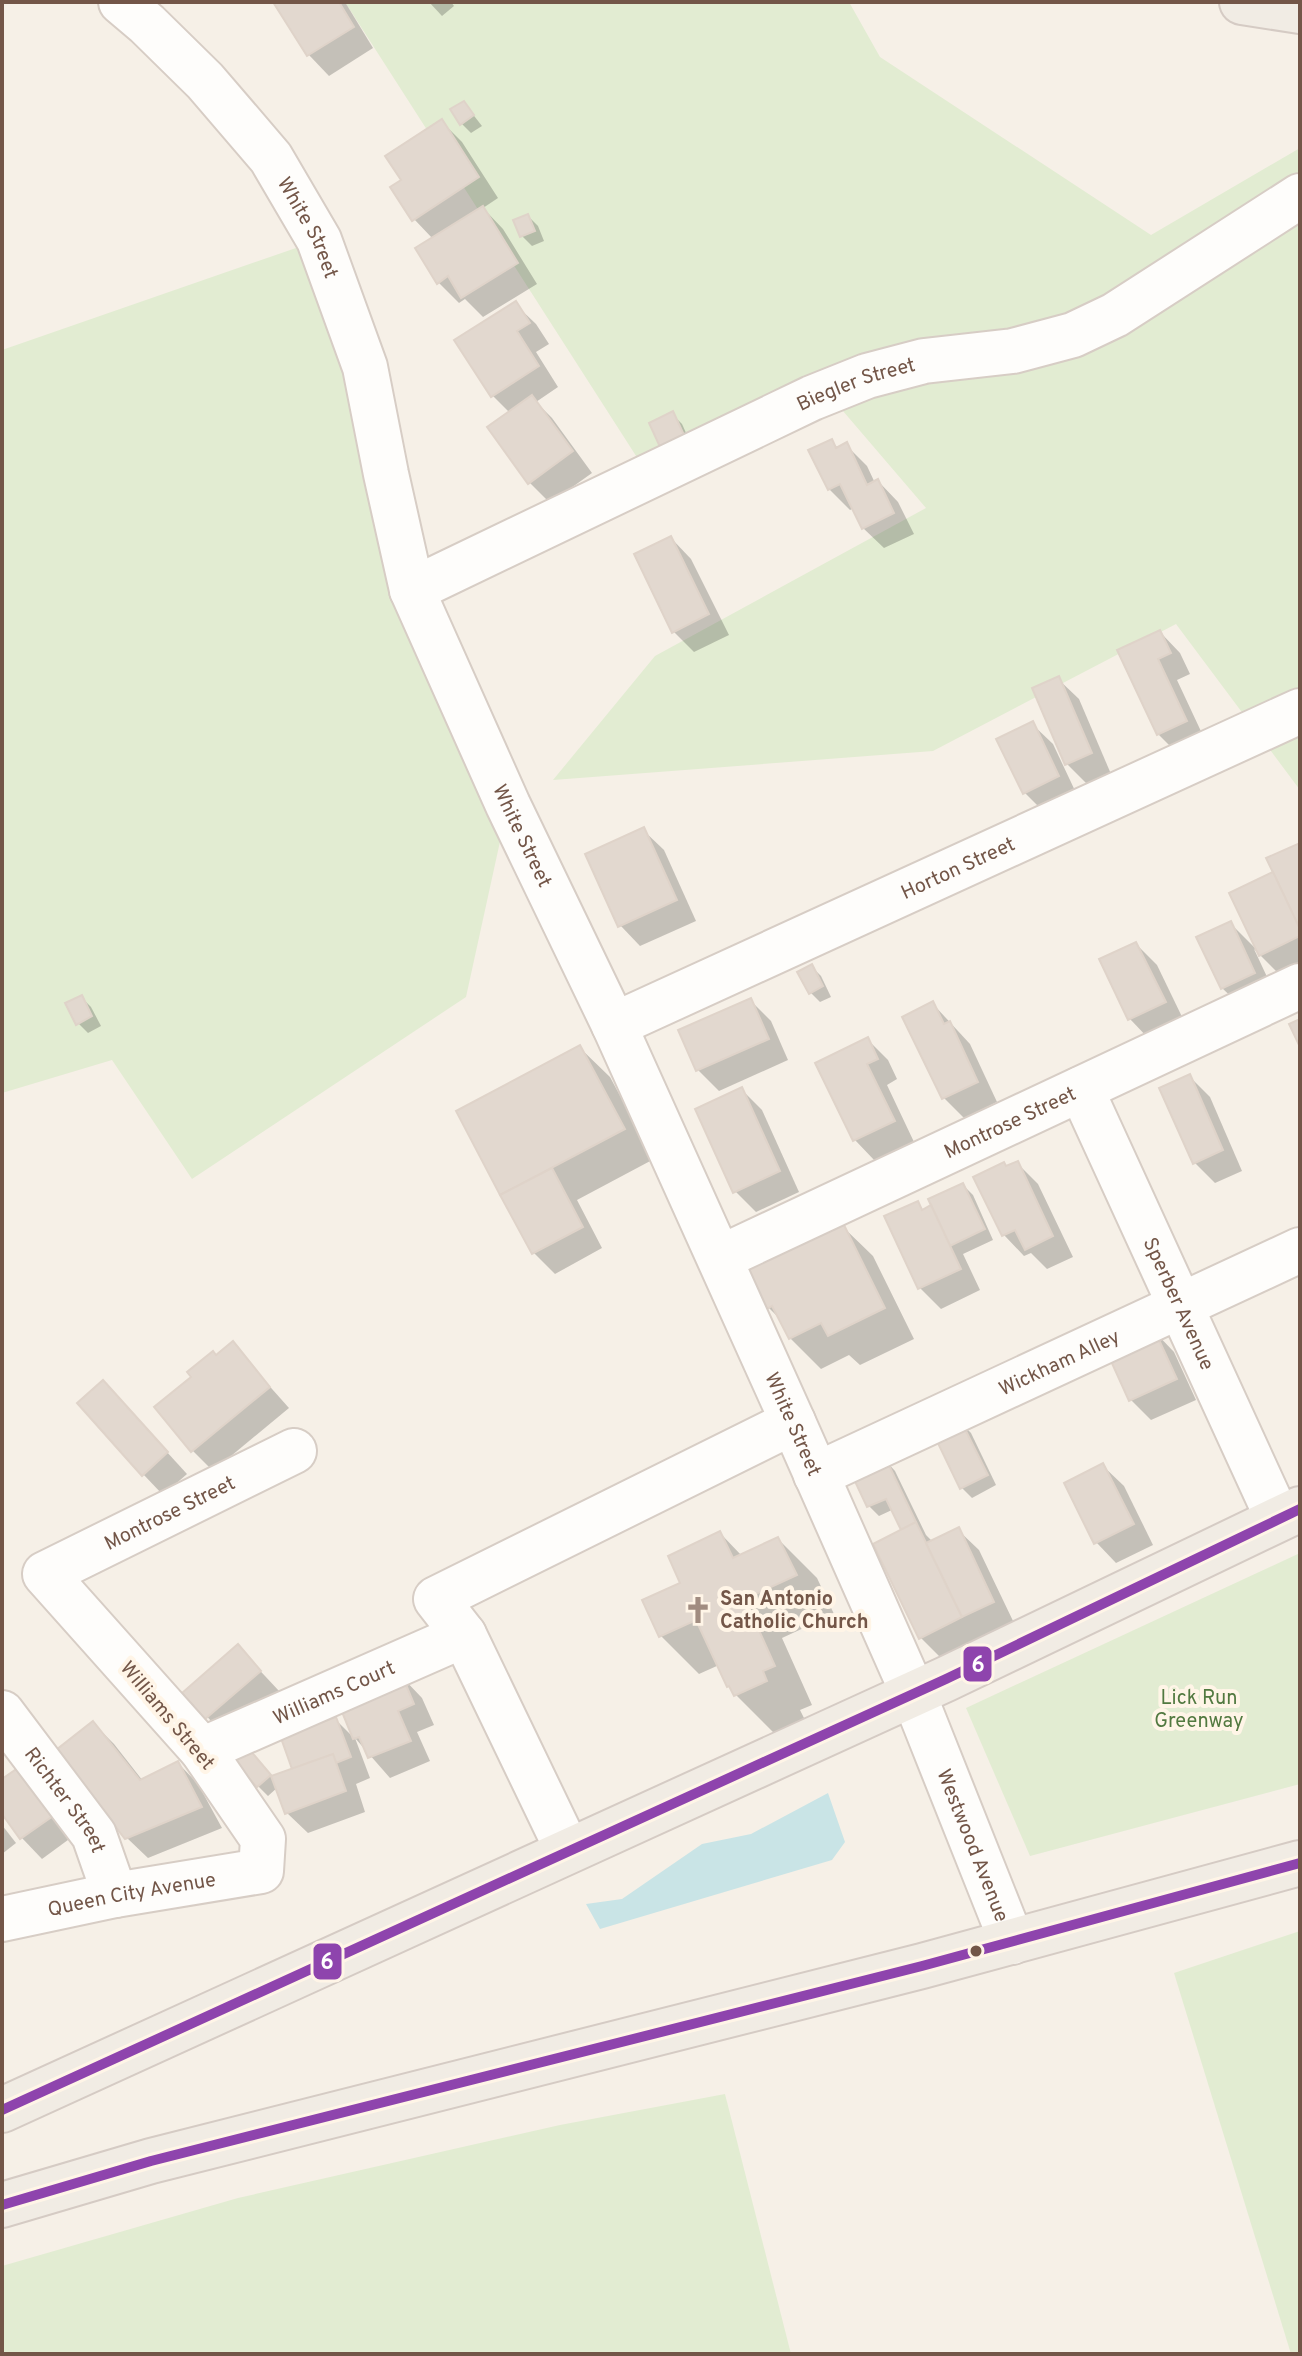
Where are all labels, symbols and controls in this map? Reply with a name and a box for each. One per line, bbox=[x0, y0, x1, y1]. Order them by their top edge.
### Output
street label: White Street bbox=[270, 173, 343, 282]
street label: Biegler Street bbox=[793, 353, 918, 418]
street label: White Street bbox=[485, 781, 557, 892]
street label: Horton Street bbox=[897, 832, 1020, 907]
street label: Montrose Street bbox=[940, 1082, 1081, 1166]
street label: Sperber Avenue bbox=[1136, 1234, 1219, 1375]
street label: Wickham Alley bbox=[995, 1325, 1125, 1403]
street label: White Street bbox=[757, 1369, 826, 1481]
street label: Montrose Street bbox=[100, 1471, 240, 1558]
place label: San Antonio Catholic Church bbox=[720, 1587, 869, 1636]
church icon: San Antonio Catholic Church bbox=[683, 1595, 713, 1625]
line badge: 6 bbox=[962, 1645, 993, 1683]
text: 6 bbox=[971, 1653, 985, 1680]
street label: Williams Street bbox=[113, 1656, 220, 1776]
street label: Williams Court bbox=[270, 1656, 400, 1732]
park label: Lick Run Greenway bbox=[1154, 1686, 1244, 1735]
street label: Richter Street bbox=[17, 1743, 110, 1857]
street label: Westwood Avenue bbox=[930, 1766, 1014, 1926]
street label: Queen City Avenue bbox=[45, 1868, 218, 1924]
line badge: 6 bbox=[312, 1942, 343, 1981]
unlabelled marker bbox=[968, 1943, 984, 1959]
text: 6 bbox=[320, 1950, 334, 1977]

